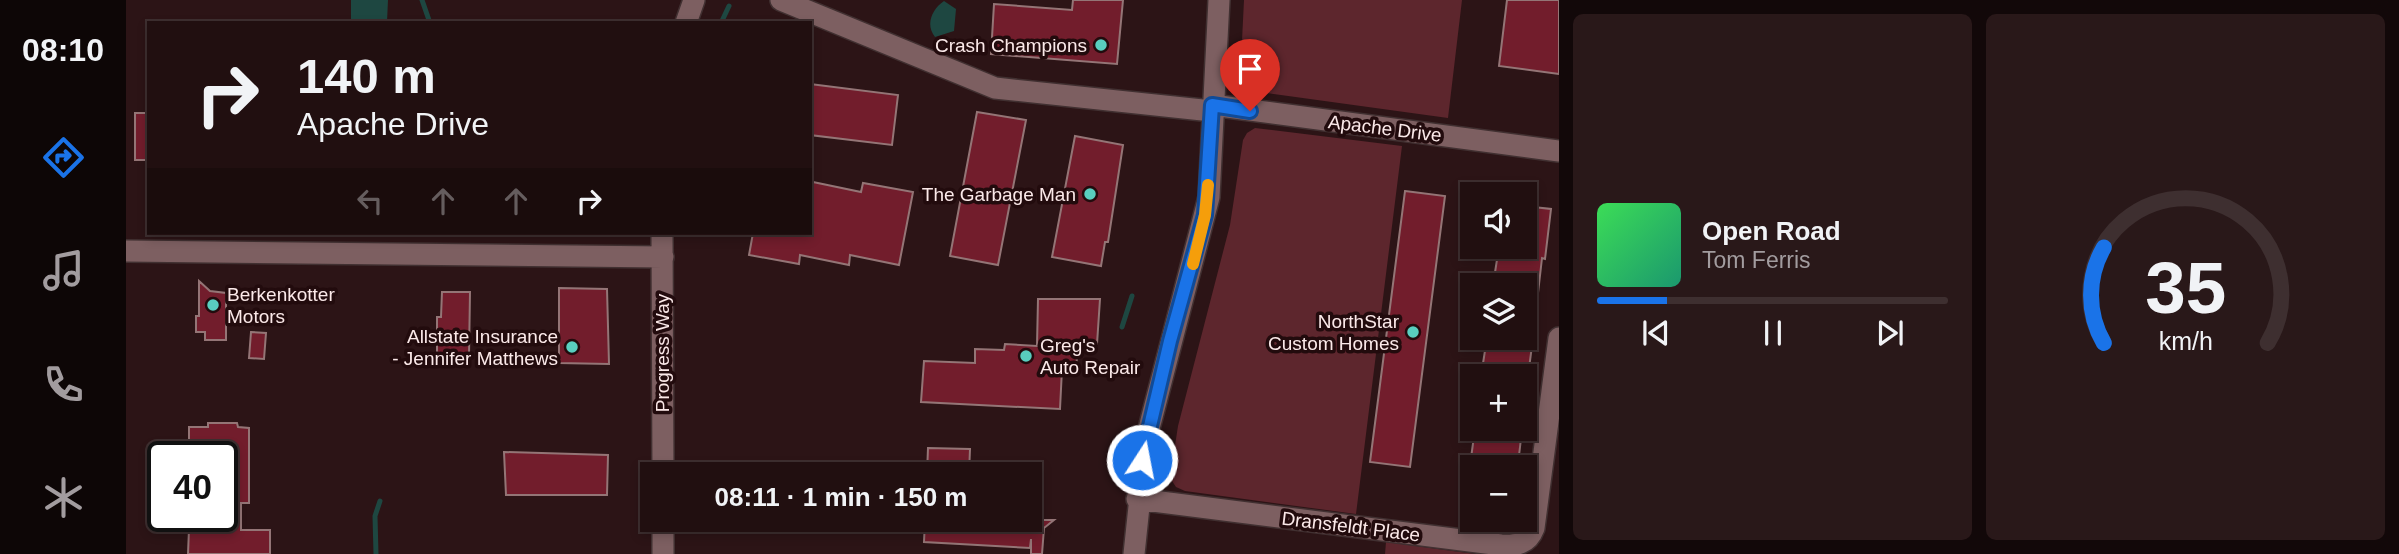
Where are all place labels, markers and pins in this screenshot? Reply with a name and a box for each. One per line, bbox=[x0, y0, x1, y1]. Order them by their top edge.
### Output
place label: Crash Champions bbox=[935, 35, 1087, 56]
marker: Crash Champions bbox=[1093, 37, 1109, 53]
pin bbox=[1220, 39, 1280, 111]
place label: The Garbage Man bbox=[922, 184, 1076, 205]
marker: The Garbage Man bbox=[1082, 186, 1098, 202]
place label: Berkenkotter Motors bbox=[227, 284, 335, 327]
marker: Berkenkotter Motors bbox=[205, 297, 221, 313]
place label: NorthStar Custom Homes bbox=[1268, 311, 1400, 354]
marker: NorthStar Custom Homes bbox=[1405, 324, 1421, 340]
place label: Allstate Insurance - Jennifer Matthews bbox=[392, 326, 558, 369]
place label: Greg's Auto Repair bbox=[1040, 335, 1141, 378]
marker: Allstate Insurance - Jennifer Matthews bbox=[564, 339, 580, 355]
marker: Greg's Auto Repair bbox=[1018, 348, 1034, 364]

